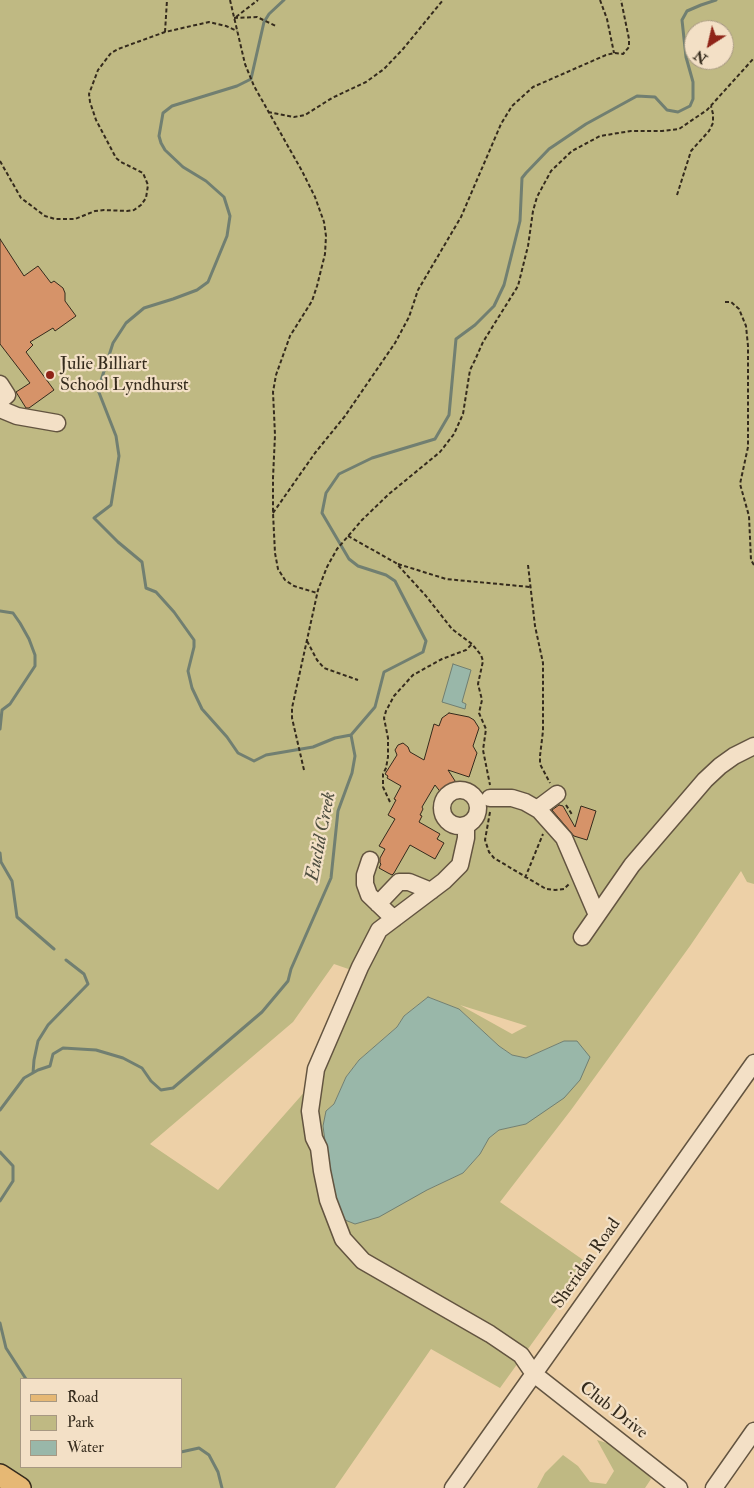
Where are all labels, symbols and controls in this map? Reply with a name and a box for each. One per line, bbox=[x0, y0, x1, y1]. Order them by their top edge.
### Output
north arrow bbox=[684, 20, 734, 70]
text: N bbox=[691, 46, 711, 67]
place label: Julie Billiart School Lyndhurst bbox=[60, 354, 189, 396]
marker: Julie Billiart School Lyndhurst bbox=[44, 369, 56, 381]
water label: Euclid Creek bbox=[302, 790, 342, 884]
street label: Sheridan Road bbox=[548, 1215, 626, 1313]
legend bbox=[20, 1378, 182, 1468]
street label: Club Drive bbox=[575, 1378, 651, 1444]
text: Road bbox=[67, 1388, 98, 1407]
text: Park bbox=[67, 1413, 94, 1432]
text: Water bbox=[67, 1438, 104, 1457]

